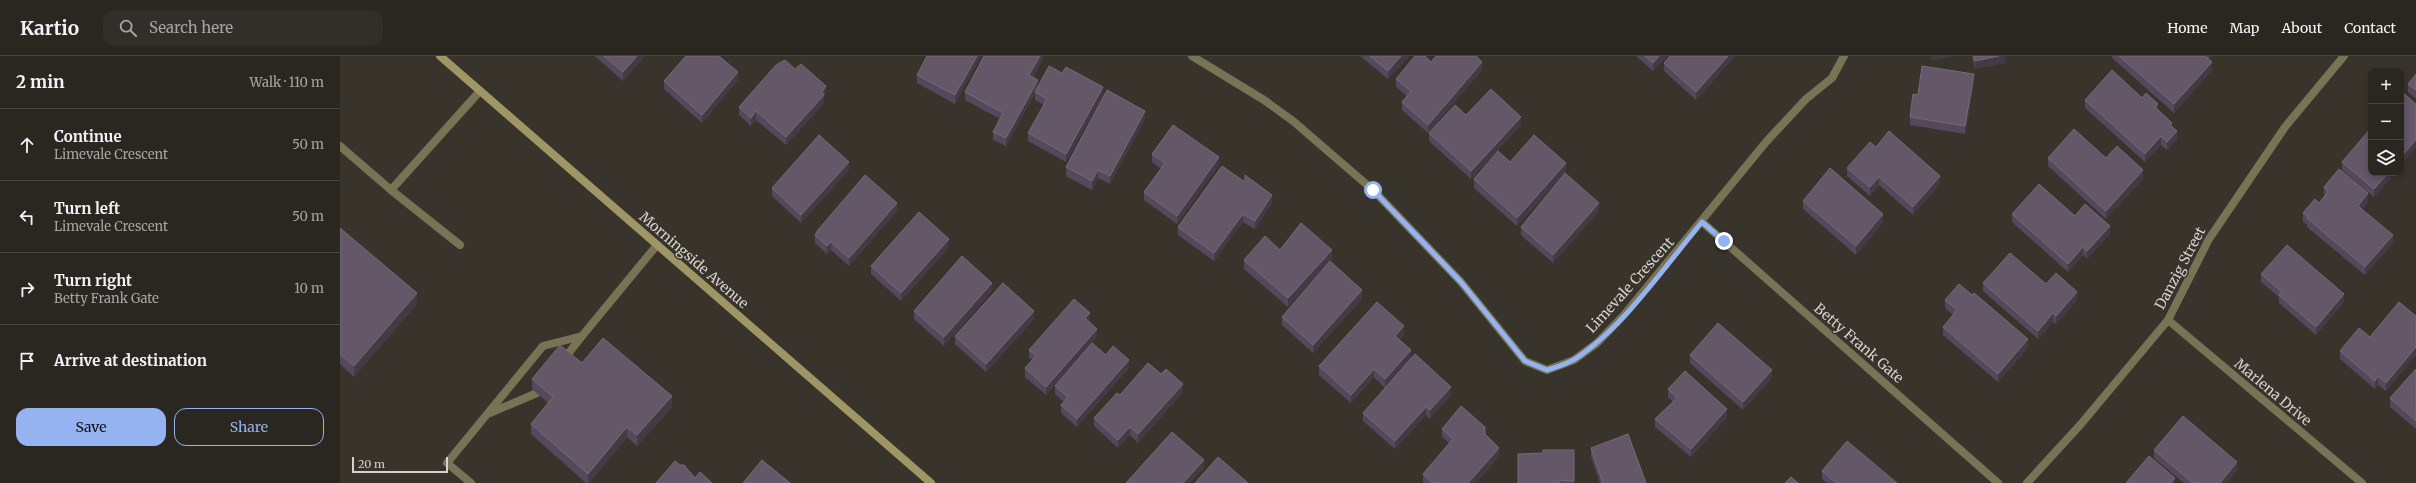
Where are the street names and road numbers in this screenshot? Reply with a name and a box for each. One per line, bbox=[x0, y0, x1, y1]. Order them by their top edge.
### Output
street label: Morningside Avenue bbox=[636, 208, 752, 312]
street label: Danzig Street bbox=[2151, 223, 2210, 312]
street label: Limevale Crescent bbox=[1582, 233, 1678, 337]
street label: Betty Frank Gate bbox=[1810, 299, 1908, 387]
street label: Marlena Drive bbox=[2231, 354, 2315, 430]

